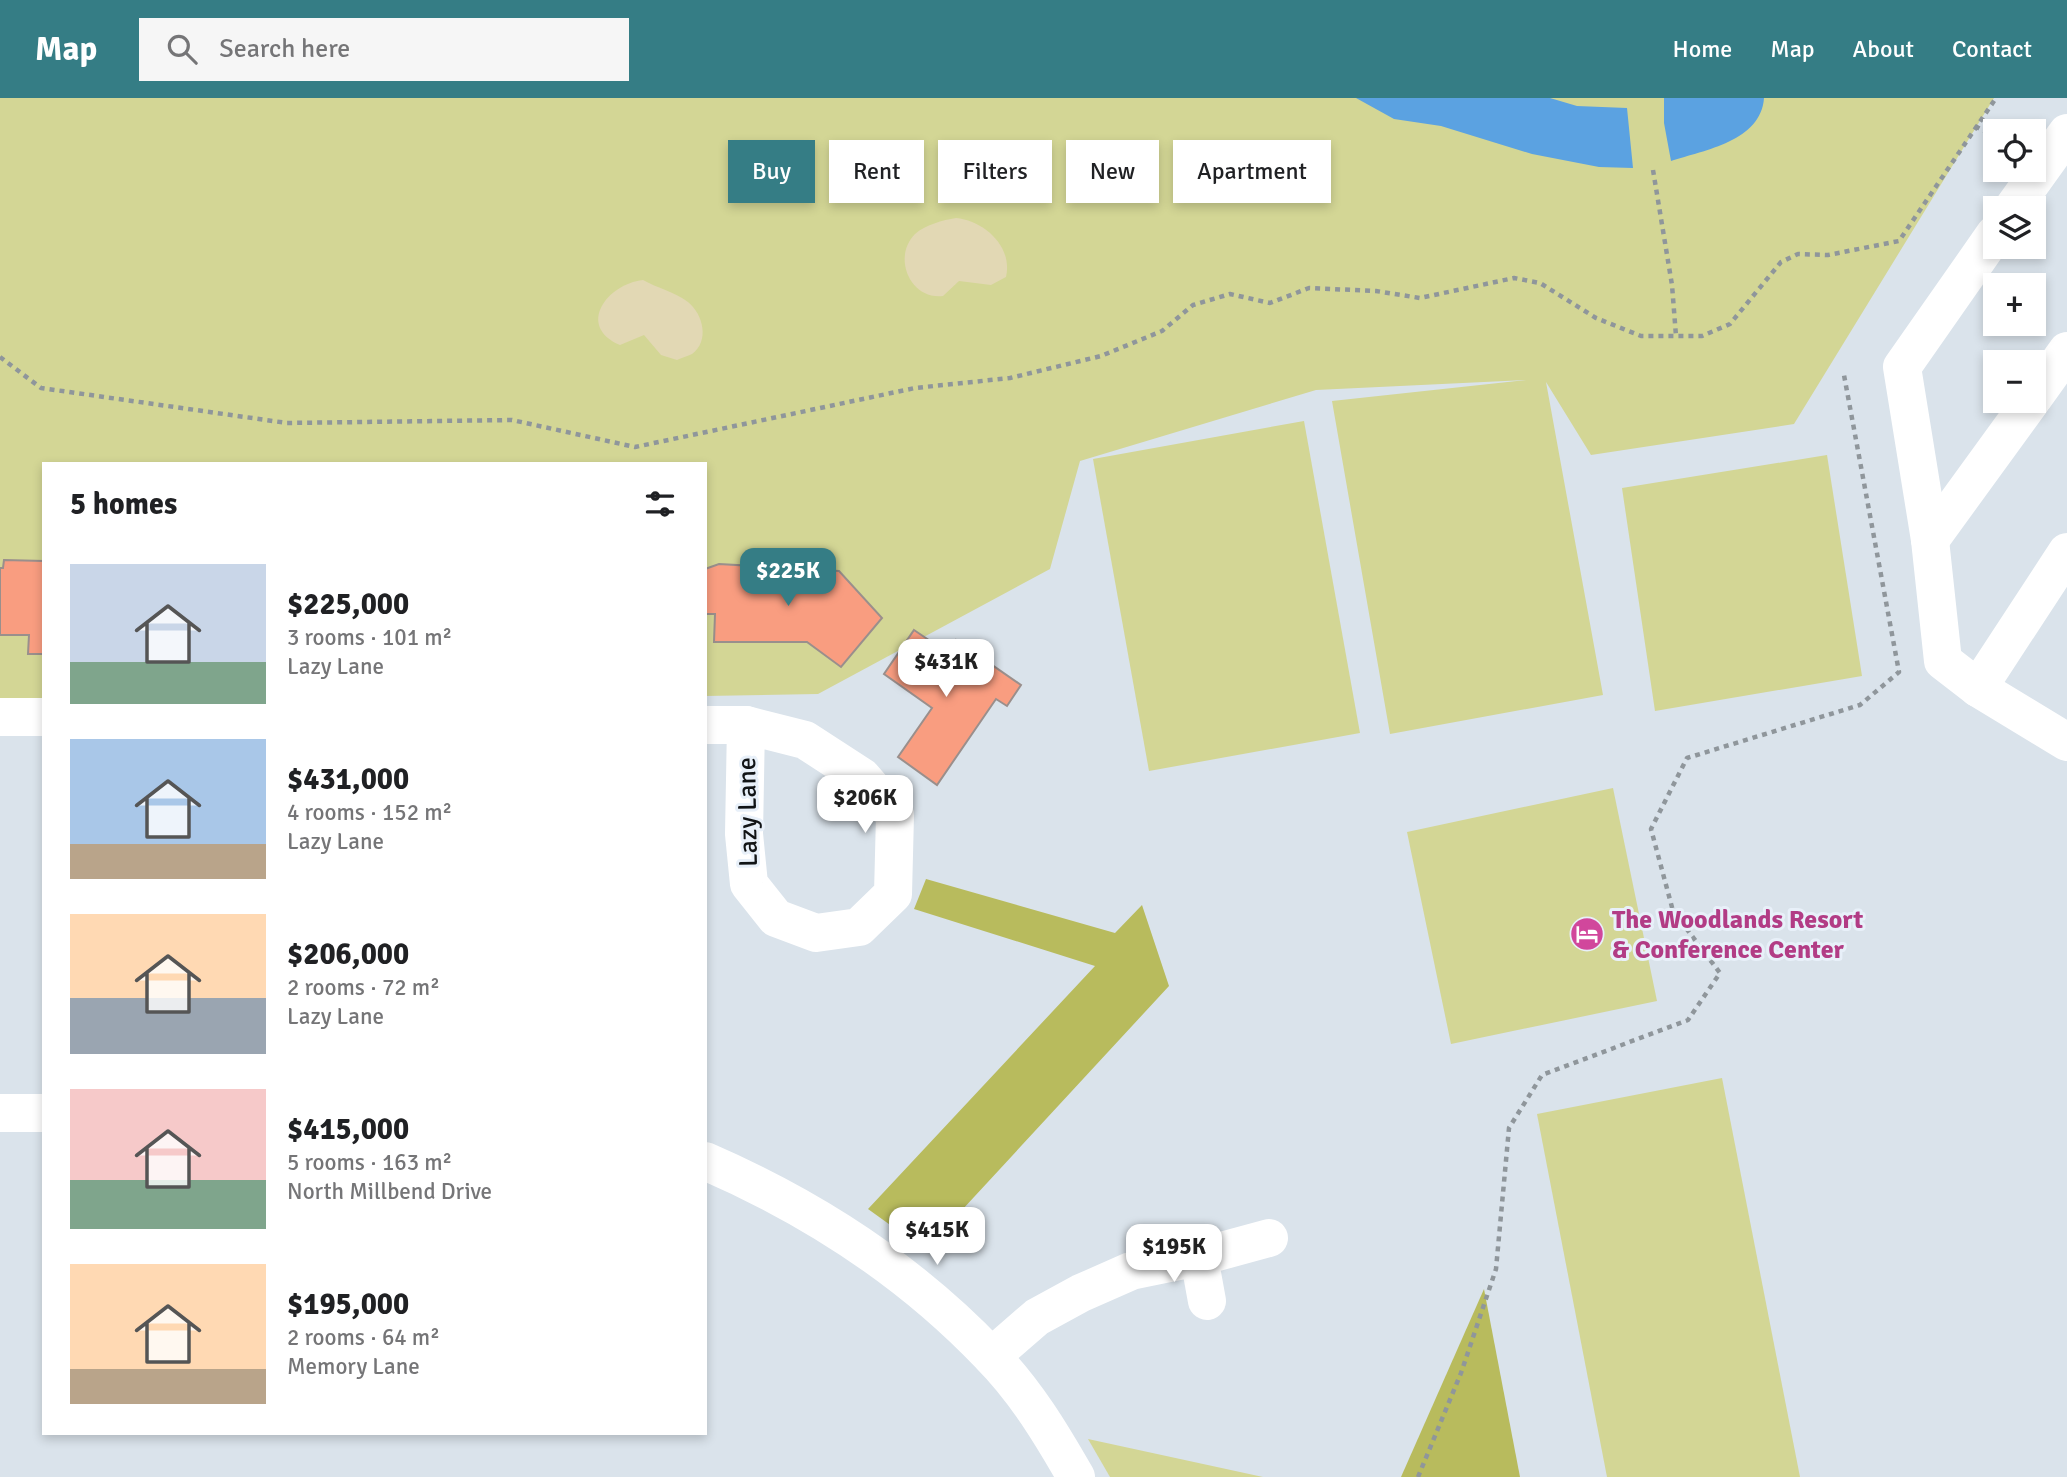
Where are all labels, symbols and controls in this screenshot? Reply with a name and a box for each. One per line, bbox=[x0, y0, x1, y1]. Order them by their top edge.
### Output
search box bbox=[139, 18, 629, 81]
text: Map bbox=[35, 29, 97, 70]
icon: search bbox=[163, 30, 201, 68]
text: Search here bbox=[219, 33, 350, 65]
text: Home bbox=[1672, 34, 1732, 64]
text: Map bbox=[1770, 34, 1815, 64]
text: About bbox=[1853, 34, 1914, 64]
text: Contact bbox=[1952, 34, 2032, 64]
map controls bbox=[1983, 119, 2046, 413]
button: locate bbox=[1983, 119, 2046, 182]
chip: Buy bbox=[728, 140, 815, 203]
chip: Rent bbox=[829, 140, 924, 203]
chip: Filters bbox=[938, 140, 1052, 203]
chip: New bbox=[1066, 140, 1159, 203]
chip: Apartment bbox=[1173, 140, 1331, 203]
button: layers bbox=[1983, 196, 2046, 259]
button: + bbox=[1983, 273, 2046, 336]
button: − bbox=[1983, 350, 2046, 413]
icon: filters bbox=[641, 485, 679, 523]
text: 5 homes bbox=[70, 486, 177, 523]
pin: $225K bbox=[739, 548, 837, 608]
text: $225K bbox=[756, 556, 820, 585]
text: $225,000 bbox=[287, 586, 409, 623]
icon: home bbox=[126, 592, 210, 676]
text: 3 rooms · 101 m² bbox=[287, 623, 452, 652]
pin: $431K bbox=[897, 640, 995, 699]
text: $431K bbox=[914, 647, 978, 676]
text: Lazy Lane bbox=[287, 652, 384, 681]
street label: Lazy Lane bbox=[731, 757, 765, 867]
text: $431,000 bbox=[287, 761, 409, 798]
icon: home bbox=[126, 767, 210, 851]
pin: $206K bbox=[816, 776, 914, 835]
text: $206K bbox=[833, 783, 897, 812]
text: 4 rooms · 152 m² bbox=[287, 798, 452, 827]
text: Lazy Lane bbox=[287, 827, 384, 856]
place label: The Woodlands Resort & Conference Center bbox=[1612, 904, 1864, 966]
hotel icon: The Woodlands Resort & Conference Center bbox=[1568, 915, 1606, 953]
text: $206,000 bbox=[287, 936, 409, 973]
icon: home bbox=[126, 942, 210, 1026]
text: 2 rooms · 72 m² bbox=[287, 973, 440, 1002]
text: Lazy Lane bbox=[287, 1002, 384, 1031]
text: $415,000 bbox=[287, 1111, 409, 1148]
icon: home bbox=[126, 1117, 210, 1201]
text: 5 rooms · 163 m² bbox=[287, 1148, 452, 1177]
text: North Millbend Drive bbox=[287, 1177, 492, 1206]
pin: $415K bbox=[888, 1208, 986, 1267]
text: $415K bbox=[905, 1215, 969, 1244]
pin: $195K bbox=[1125, 1224, 1223, 1284]
text: $195K bbox=[1142, 1232, 1206, 1261]
text: $195,000 bbox=[287, 1286, 409, 1323]
icon: home bbox=[126, 1292, 210, 1376]
text: 2 rooms · 64 m² bbox=[287, 1323, 440, 1352]
text: Memory Lane bbox=[287, 1352, 420, 1381]

